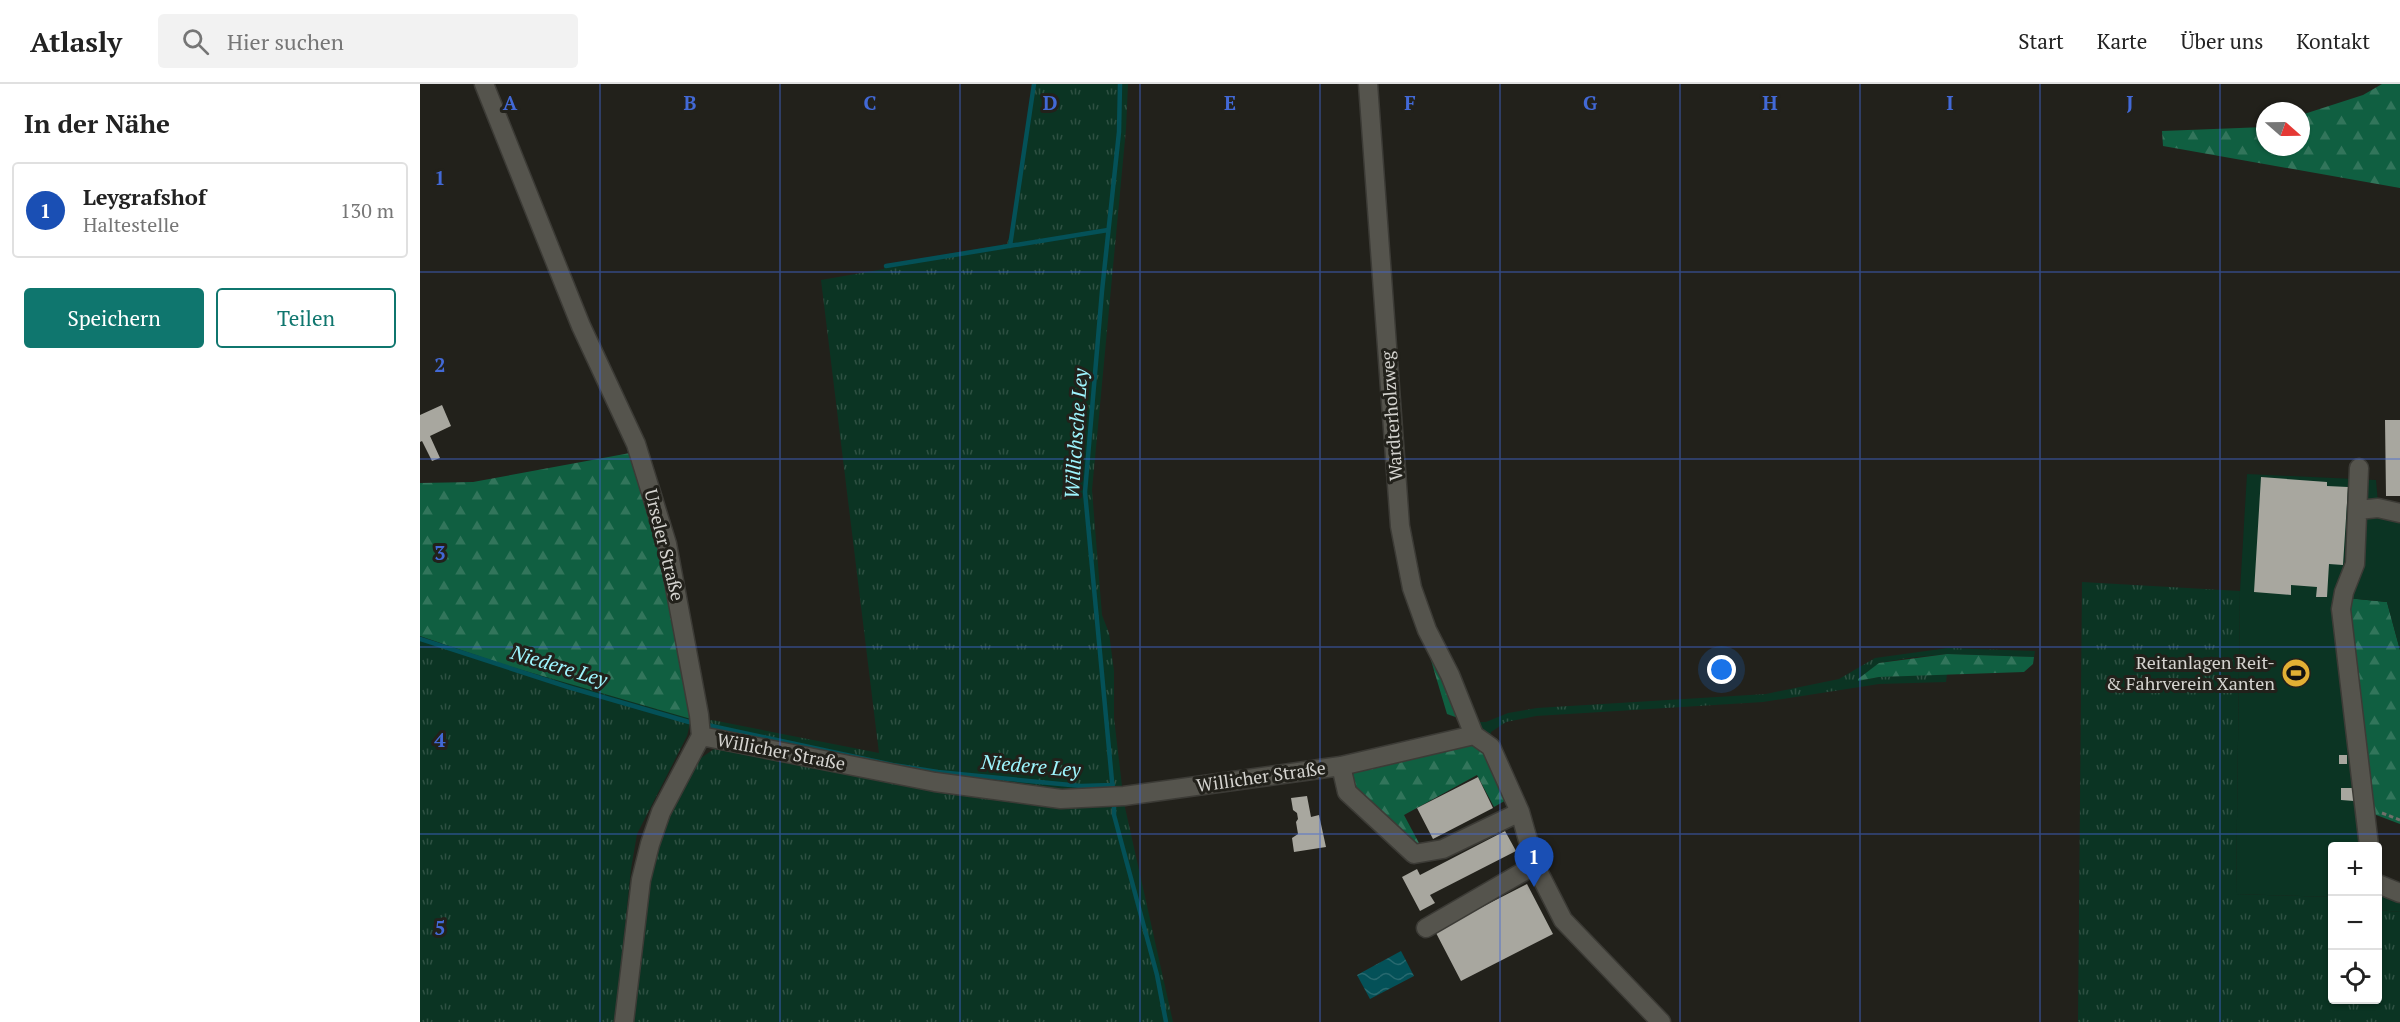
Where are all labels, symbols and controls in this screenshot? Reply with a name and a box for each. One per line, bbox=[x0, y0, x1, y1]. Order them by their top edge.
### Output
search box bbox=[158, 14, 578, 68]
text: Atlasly bbox=[30, 23, 122, 60]
icon: search bbox=[179, 25, 212, 58]
text: Hier suchen bbox=[227, 27, 344, 56]
text: Start bbox=[2018, 27, 2064, 55]
text: Karte bbox=[2097, 27, 2147, 55]
text: Über uns bbox=[2180, 27, 2263, 55]
text: Kontakt bbox=[2296, 27, 2370, 55]
text: A bbox=[503, 89, 518, 116]
text: B bbox=[684, 89, 697, 116]
text: C bbox=[863, 89, 877, 116]
text: D bbox=[1043, 89, 1057, 116]
text: E bbox=[1224, 89, 1236, 116]
text: F bbox=[1404, 89, 1416, 116]
text: G bbox=[1583, 89, 1597, 116]
text: H bbox=[1762, 89, 1778, 116]
text: I bbox=[1946, 89, 1954, 116]
text: J bbox=[2126, 89, 2134, 116]
north arrow bbox=[2256, 102, 2310, 156]
text: In der Nähe bbox=[24, 106, 170, 140]
text: 1 bbox=[434, 164, 446, 191]
text: Leygrafshof bbox=[83, 182, 206, 211]
text: 1 bbox=[40, 197, 51, 224]
text: 130 m bbox=[340, 197, 394, 224]
text: Haltestelle bbox=[83, 211, 179, 238]
button: Speichern bbox=[24, 288, 204, 348]
button: Teilen bbox=[216, 288, 396, 348]
street label: Wardterholzweg bbox=[1374, 350, 1408, 482]
text: 2 bbox=[434, 351, 446, 378]
water label: Willichsche Ley bbox=[1057, 367, 1094, 500]
street label: Urseler Straße bbox=[639, 486, 690, 603]
text: 3 bbox=[434, 539, 446, 566]
water label: Niedere Ley bbox=[507, 638, 612, 693]
place label: Reitanlagen Reit- & Fahrverein Xanten bbox=[2106, 650, 2275, 695]
your location bbox=[1707, 655, 1736, 684]
sports icon: Reitanlagen Reit- & Fahrverein Xanten bbox=[2280, 657, 2312, 689]
text: 4 bbox=[434, 726, 446, 753]
street label: Willicher Straße bbox=[715, 727, 848, 775]
water label: Niedere Ley bbox=[979, 748, 1083, 783]
street label: Willicher Straße bbox=[1194, 755, 1327, 797]
pin: 1 bbox=[1514, 838, 1554, 887]
map controls bbox=[2328, 842, 2382, 1004]
button: + bbox=[2328, 842, 2382, 896]
button: − bbox=[2328, 896, 2382, 950]
text: 5 bbox=[434, 914, 446, 941]
button: locate bbox=[2328, 950, 2382, 1004]

